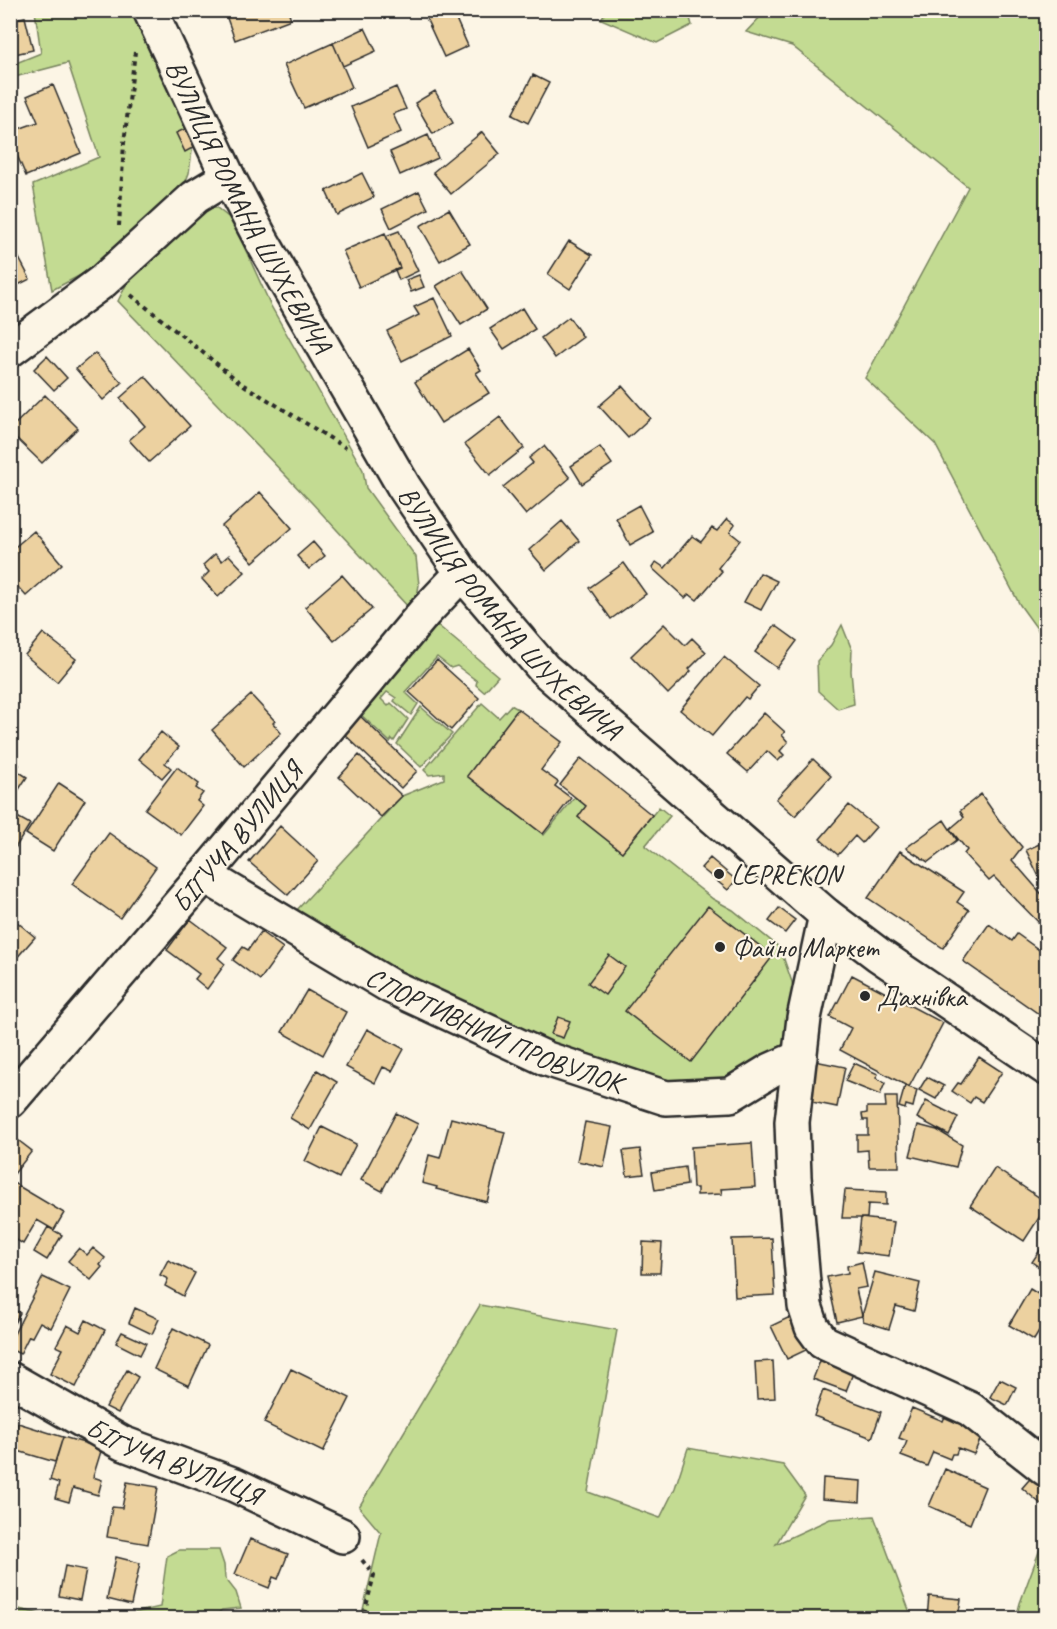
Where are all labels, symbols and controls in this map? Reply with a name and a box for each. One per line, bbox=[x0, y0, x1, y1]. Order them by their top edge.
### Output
street label: ВУЛИЦЯ РОМАНА ШУХЕВИЧА bbox=[158, 54, 341, 361]
street label: ВУЛИЦЯ РОМАНА ШУХЕВИЧА bbox=[391, 479, 631, 748]
street label: БІГУЧА ВУЛИЦЯ bbox=[163, 752, 312, 919]
place label: LEPREKON bbox=[731, 857, 845, 892]
marker: LEPREKON bbox=[712, 867, 726, 881]
place label: Файно Маркет bbox=[732, 930, 880, 965]
marker: Файно Маркет bbox=[713, 940, 727, 954]
street label: СПОРТИВНИЙ ПРОВУЛОК bbox=[360, 958, 632, 1102]
place label: Дахнівка bbox=[877, 979, 968, 1014]
marker: Дахнівка bbox=[858, 989, 872, 1003]
street label: БІГУЧА ВУЛИЦЯ bbox=[81, 1409, 270, 1514]

